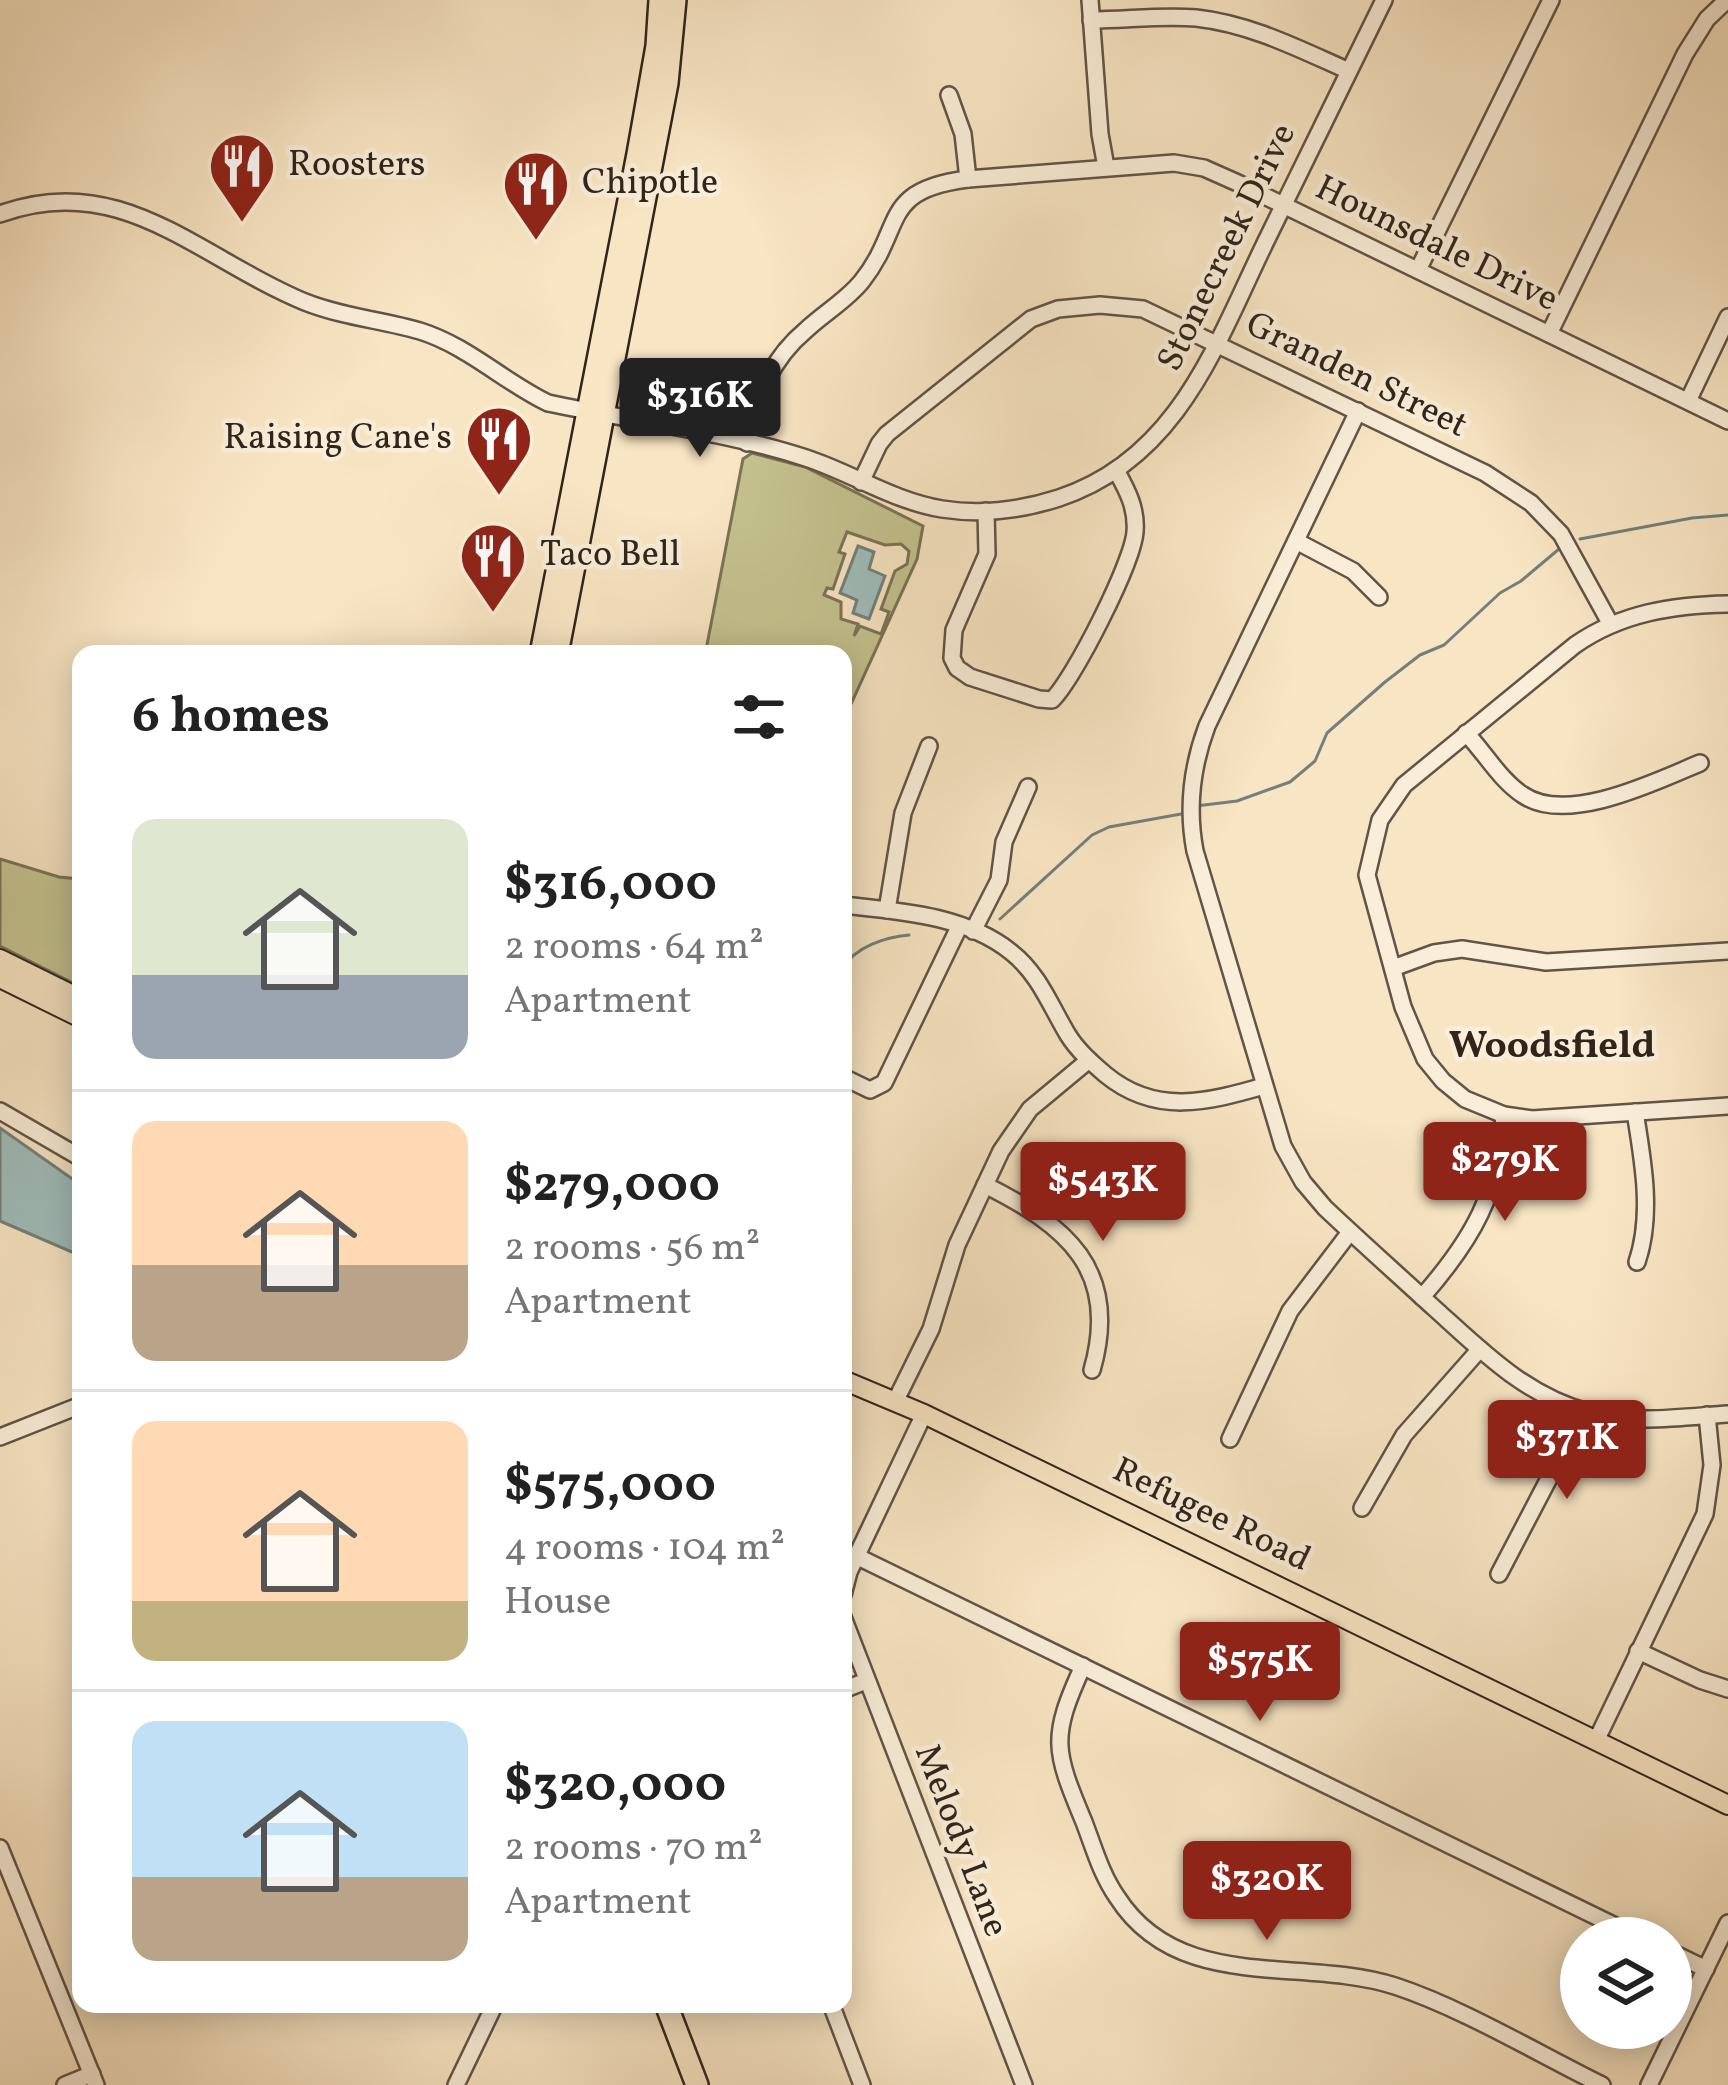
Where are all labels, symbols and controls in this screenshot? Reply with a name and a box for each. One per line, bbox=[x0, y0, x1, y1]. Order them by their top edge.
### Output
street label: Stonecreek Drive bbox=[1146, 116, 1310, 380]
restaurant icon: Roosters bbox=[207, 131, 277, 225]
place label: Roosters bbox=[288, 141, 425, 191]
restaurant icon: Chipotle bbox=[501, 149, 571, 243]
place label: Chipotle bbox=[582, 159, 718, 209]
street label: Hounsdale Drive bbox=[1306, 165, 1566, 325]
street label: Granden Street bbox=[1237, 301, 1475, 451]
pin: $316K bbox=[616, 358, 784, 460]
text: $316K bbox=[647, 370, 753, 424]
restaurant icon: Raising Cane's bbox=[464, 404, 534, 498]
place label: Raising Cane's bbox=[223, 414, 452, 464]
restaurant icon: Taco Bell bbox=[458, 521, 528, 615]
place label: Taco Bell bbox=[540, 531, 680, 581]
text: 6 homes bbox=[132, 682, 330, 753]
icon: filters bbox=[726, 684, 792, 750]
text: $316,000 bbox=[504, 850, 717, 921]
icon: home bbox=[228, 867, 372, 1011]
text: 2 rooms · 64 m² bbox=[504, 921, 764, 975]
text: Apartment bbox=[504, 975, 692, 1029]
district label: Woodsfield bbox=[1449, 1020, 1655, 1074]
pin: $279K bbox=[1421, 1122, 1589, 1224]
text: $279K bbox=[1450, 1134, 1560, 1188]
pin: $543K bbox=[1019, 1142, 1187, 1244]
text: $279,000 bbox=[504, 1151, 720, 1222]
text: $543K bbox=[1048, 1154, 1158, 1208]
icon: home bbox=[228, 1169, 372, 1313]
text: 2 rooms · 56 m² bbox=[504, 1222, 760, 1276]
text: Apartment bbox=[504, 1276, 692, 1330]
pin: $371K bbox=[1483, 1400, 1651, 1502]
text: $371K bbox=[1515, 1412, 1619, 1466]
street label: Refugee Road bbox=[1104, 1446, 1318, 1586]
text: $575,000 bbox=[504, 1451, 716, 1522]
icon: home bbox=[228, 1469, 372, 1613]
text: 4 rooms · 104 m² bbox=[504, 1522, 785, 1576]
text: House bbox=[504, 1576, 611, 1630]
pin: $575K bbox=[1176, 1622, 1344, 1724]
text: $575K bbox=[1207, 1634, 1313, 1688]
street label: Melody Lane bbox=[900, 1738, 1020, 1944]
text: $320,000 bbox=[504, 1751, 726, 1822]
icon: home bbox=[228, 1769, 372, 1913]
text: 2 rooms · 70 m² bbox=[504, 1822, 763, 1876]
pin: $320K bbox=[1183, 1841, 1351, 1943]
text: $320K bbox=[1210, 1853, 1324, 1907]
text: Apartment bbox=[504, 1876, 692, 1930]
map controls bbox=[1560, 1917, 1692, 2049]
button: layers bbox=[1560, 1917, 1692, 2049]

